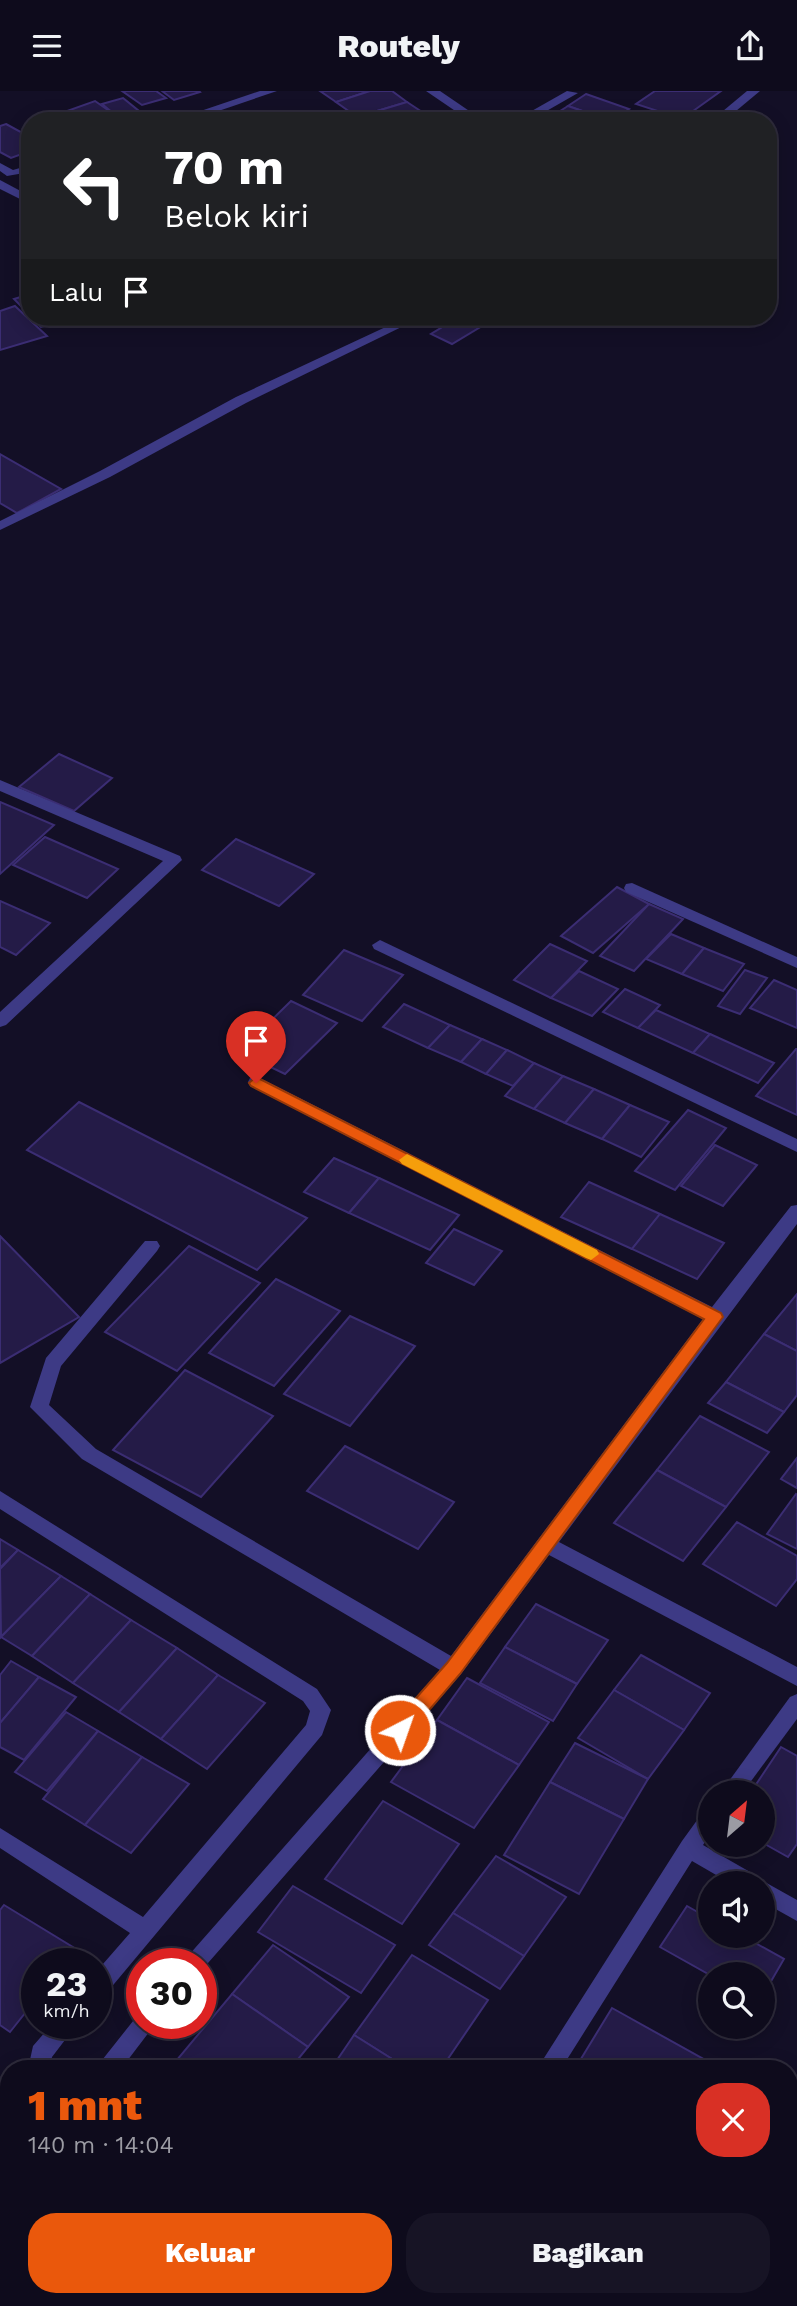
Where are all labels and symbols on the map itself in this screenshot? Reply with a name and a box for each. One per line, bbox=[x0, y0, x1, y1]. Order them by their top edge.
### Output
pin bbox=[226, 1011, 286, 1083]
position arrow bbox=[363, 1693, 437, 1767]
north arrow bbox=[698, 1780, 775, 1857]
speed limit sign: 30 bbox=[126, 1948, 217, 2039]

